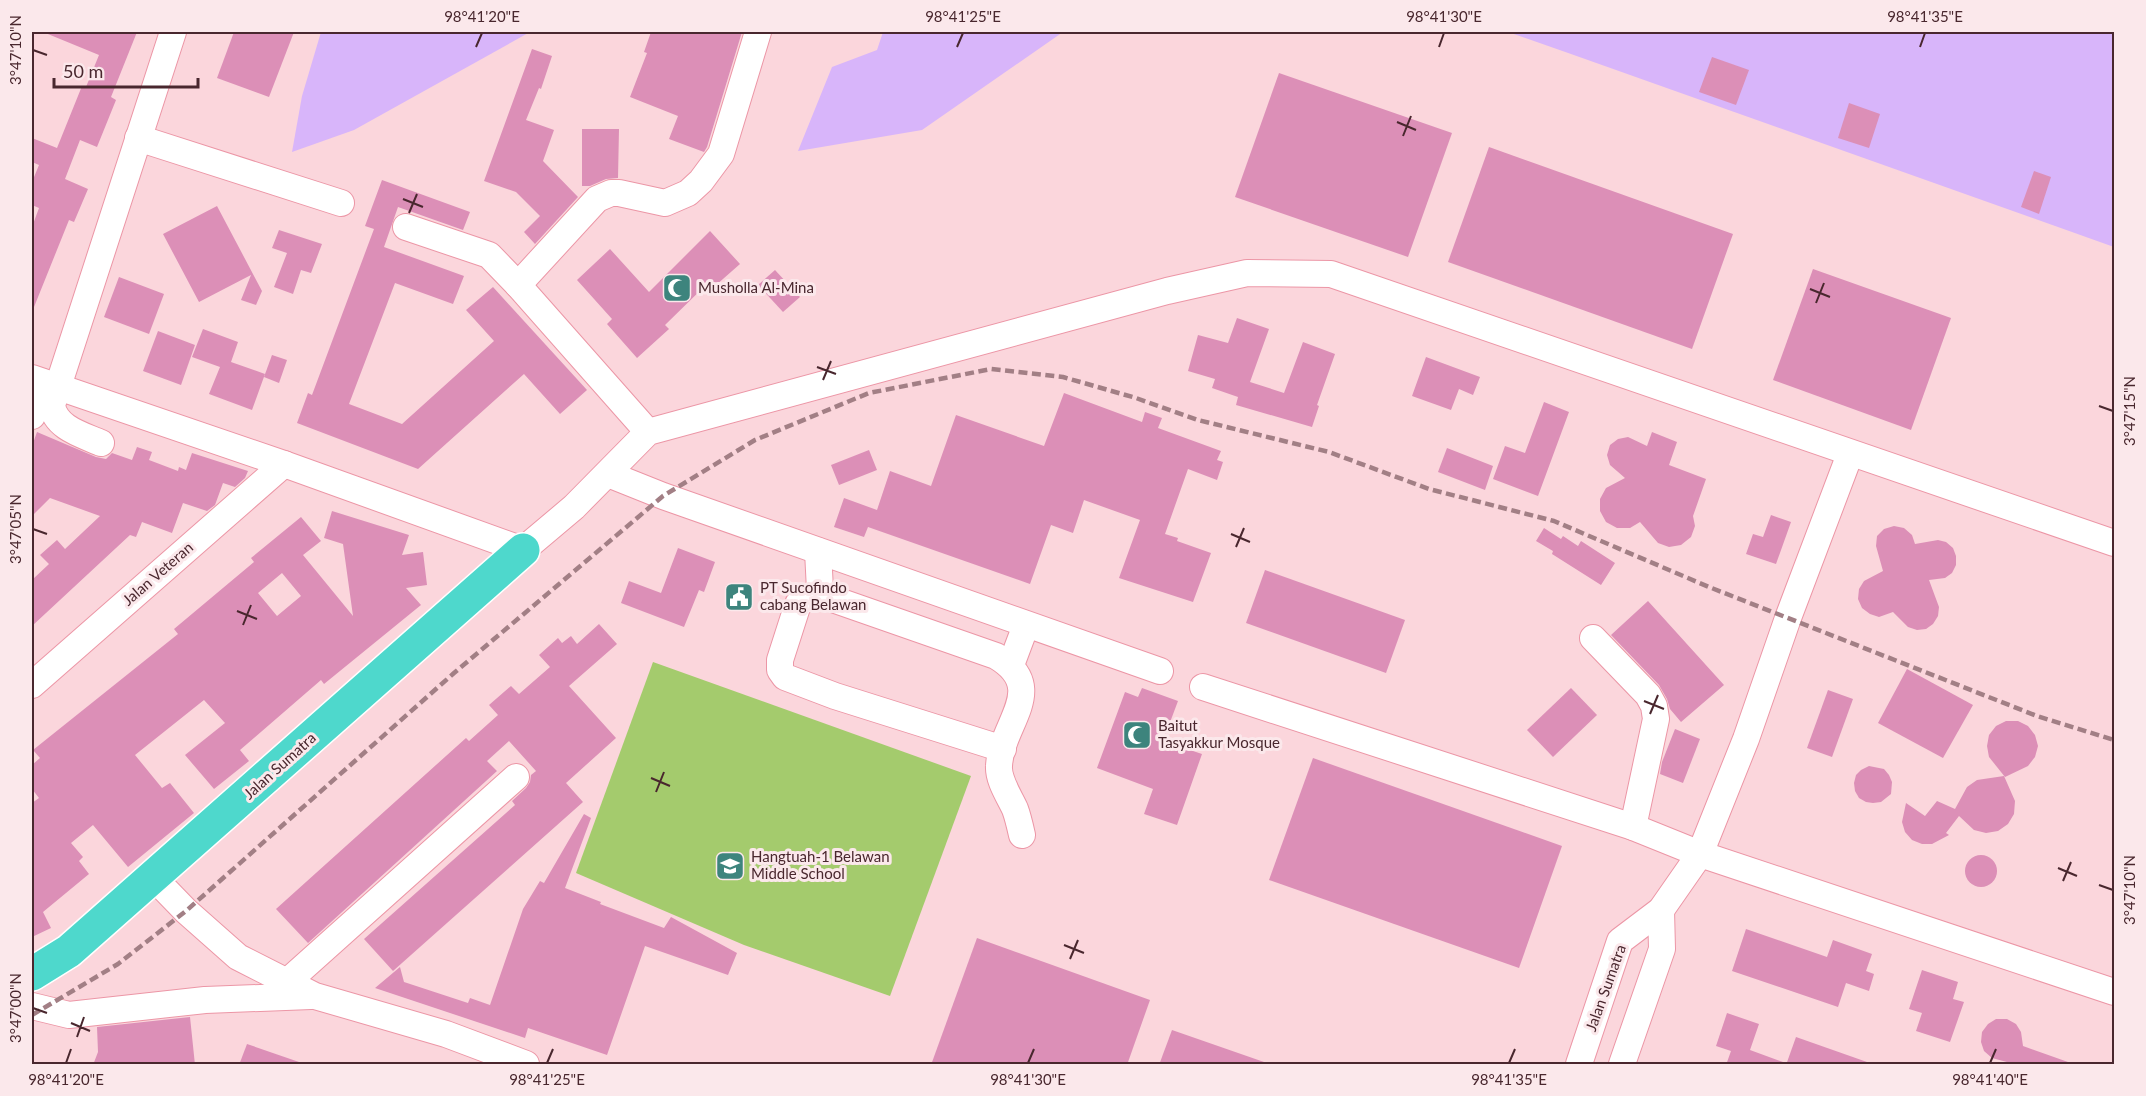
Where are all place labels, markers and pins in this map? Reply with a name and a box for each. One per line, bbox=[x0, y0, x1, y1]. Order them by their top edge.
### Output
mosque icon: Musholla Al-Mina bbox=[661, 272, 693, 304]
place label: Musholla Al-Mina bbox=[698, 278, 814, 296]
place label: PT Sucofindo cabang Belawan bbox=[760, 578, 866, 613]
public building icon: PT Sucofindo cabang Belawan bbox=[723, 581, 755, 613]
place label: Baitut Tasyakkur Mosque bbox=[1158, 716, 1280, 751]
mosque icon: Baitut Tasyakkur Mosque bbox=[1121, 719, 1153, 751]
place label: Hangtuah-1 Belawan Middle School bbox=[751, 847, 890, 882]
school or university icon: Hangtuah-1 Belawan Middle School bbox=[714, 850, 746, 882]

